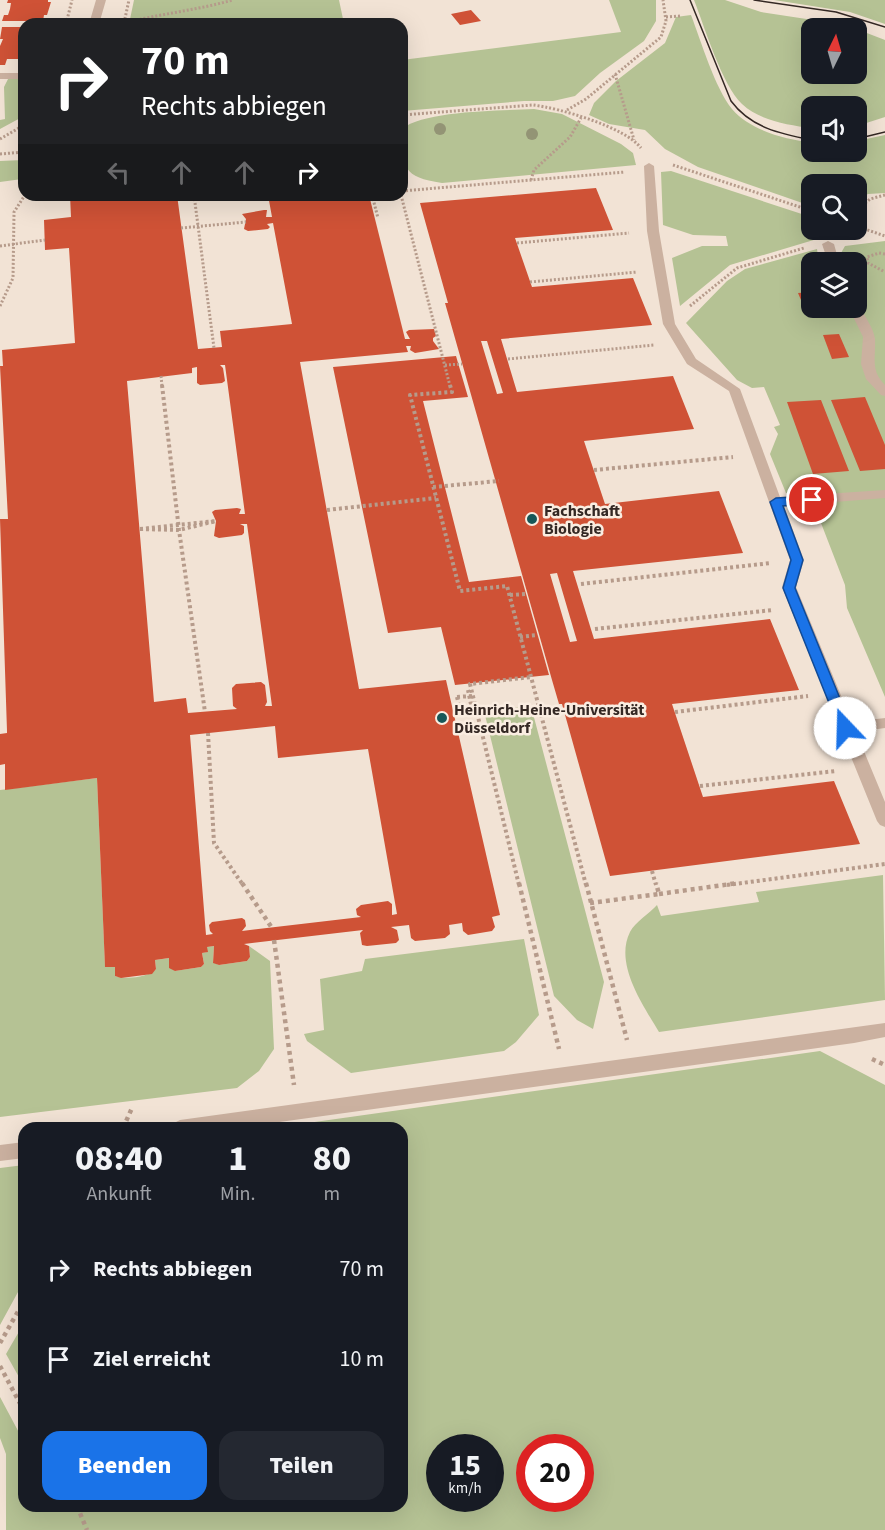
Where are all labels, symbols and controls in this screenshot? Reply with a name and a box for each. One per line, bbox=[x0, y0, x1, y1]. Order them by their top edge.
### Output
north arrow bbox=[801, 18, 867, 84]
map controls bbox=[801, 18, 867, 318]
text: 70 m bbox=[141, 31, 230, 91]
icon: right bbox=[42, 42, 120, 120]
text: Rechts abbiegen bbox=[141, 87, 327, 126]
button: sound bbox=[801, 96, 867, 162]
icon: left bbox=[102, 156, 135, 189]
icon: ahead bbox=[165, 156, 198, 189]
icon: ahead bbox=[228, 156, 261, 189]
icon: right bbox=[291, 156, 324, 189]
button: search bbox=[801, 174, 867, 240]
button: layers bbox=[801, 252, 867, 318]
pin bbox=[786, 474, 837, 525]
icon: arrive bbox=[795, 483, 828, 516]
place label: Fachschaft Biologie bbox=[544, 500, 620, 540]
marker: Fachschaft Biologie bbox=[525, 512, 539, 526]
position arrow bbox=[813, 696, 877, 760]
place label: Heinrich-Heine-Universität Düsseldorf bbox=[454, 699, 644, 739]
marker: Heinrich-Heine-Universität Düsseldorf bbox=[435, 711, 449, 725]
text: 08:40 bbox=[75, 1133, 163, 1184]
text: 1 bbox=[228, 1133, 247, 1184]
text: 80 bbox=[313, 1133, 351, 1184]
text: Ankunft bbox=[86, 1180, 152, 1208]
text: Min. bbox=[220, 1180, 255, 1208]
text: m bbox=[323, 1180, 340, 1208]
icon: right bbox=[42, 1253, 75, 1286]
text: Rechts abbiegen bbox=[93, 1253, 252, 1285]
text: 70 m bbox=[339, 1253, 384, 1285]
icon: arrive bbox=[42, 1343, 75, 1376]
text: Ziel erreicht bbox=[93, 1343, 211, 1375]
text: 10 m bbox=[339, 1343, 384, 1375]
button: Beenden bbox=[42, 1431, 207, 1500]
button: Teilen bbox=[219, 1431, 384, 1500]
speed limit sign: 20 bbox=[516, 1434, 594, 1512]
text: 15 bbox=[449, 1444, 481, 1487]
text: km/h bbox=[448, 1478, 482, 1499]

